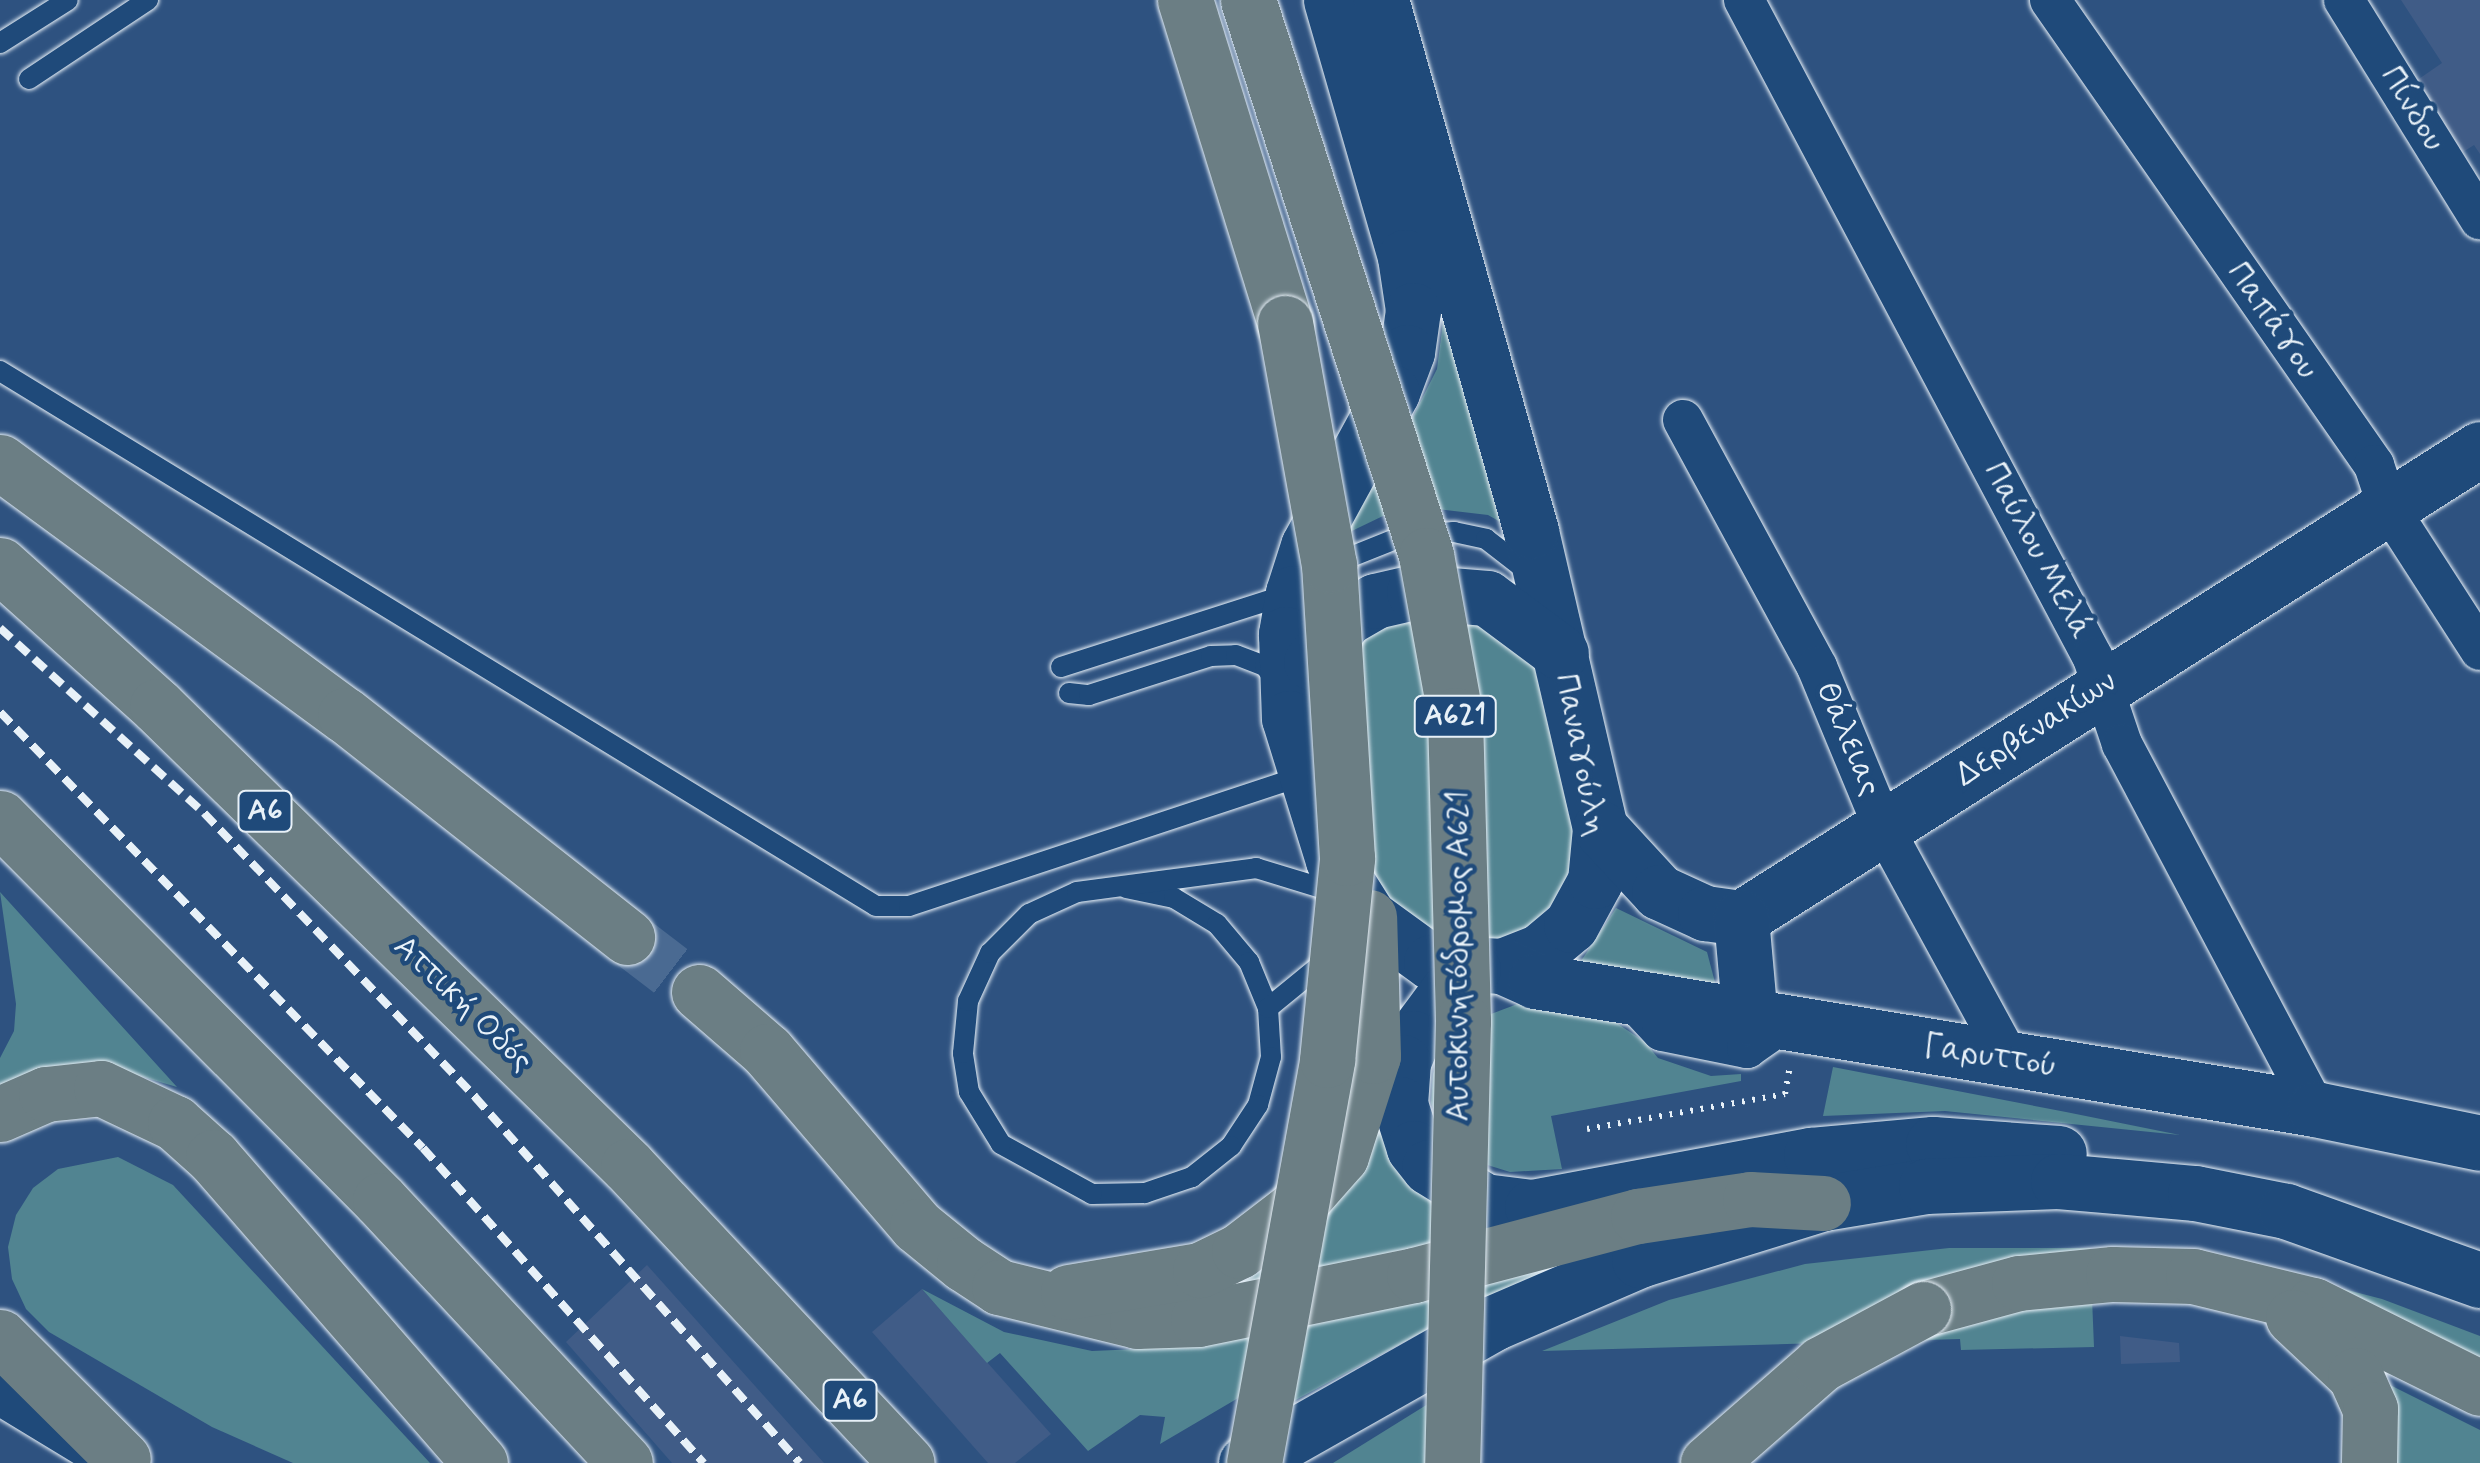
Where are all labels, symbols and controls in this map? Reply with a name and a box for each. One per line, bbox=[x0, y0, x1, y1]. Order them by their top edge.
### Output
street label: Πίνδου bbox=[2371, 60, 2453, 158]
street label: Παπάγου bbox=[2218, 255, 2326, 387]
street label: Παύλου Μελά bbox=[1974, 456, 2100, 646]
street label: Δερβενακίων bbox=[1948, 663, 2124, 795]
street label: Παναγούλη bbox=[1545, 671, 1615, 839]
street label: Θάλειας bbox=[1807, 676, 1889, 802]
road number: Α621 bbox=[1412, 691, 1498, 741]
road number: Α6 bbox=[238, 786, 292, 836]
street label: Αυτοκινητόδρομος Α621 bbox=[1440, 791, 1478, 1121]
street label: Αττική Οδός bbox=[385, 928, 541, 1080]
street label: Γαρυττού bbox=[1921, 1028, 2059, 1086]
road number: Α6 bbox=[822, 1375, 878, 1425]

